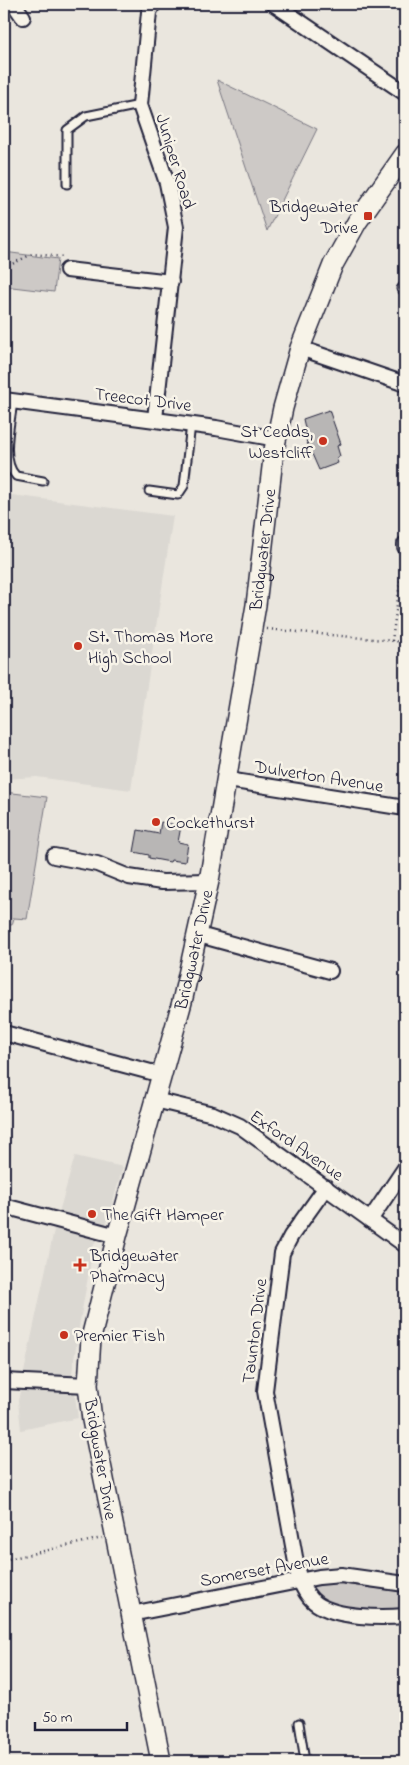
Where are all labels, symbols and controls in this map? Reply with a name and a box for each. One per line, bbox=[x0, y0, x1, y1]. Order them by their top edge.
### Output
street label: Juniper Road bbox=[147, 111, 201, 212]
place label: Bridgewater Drive bbox=[269, 195, 359, 242]
marker: Bridgewater Drive bbox=[362, 210, 374, 222]
street label: Treecot Drive bbox=[93, 382, 194, 420]
place label: St Cedds, Westcliff bbox=[240, 420, 313, 467]
marker: St Cedds, Westcliff bbox=[317, 435, 329, 447]
street label: Bridgwater Drive bbox=[244, 487, 285, 613]
place label: St. Thomas More High School bbox=[88, 625, 214, 673]
marker: St. Thomas More High School bbox=[72, 640, 84, 652]
street label: Dulverton Avenue bbox=[251, 755, 386, 801]
place label: Cockethurst bbox=[166, 811, 255, 837]
marker: Cockethurst bbox=[150, 816, 162, 828]
street label: Bridgwater Drive bbox=[169, 887, 222, 1014]
street label: Exford Avenue bbox=[243, 1105, 349, 1189]
place label: The Gift Hamper bbox=[102, 1203, 224, 1229]
marker: The Gift Hamper bbox=[86, 1208, 98, 1220]
place label: Bridgewater Pharmacy bbox=[89, 1244, 179, 1291]
marker: Bridgewater Pharmacy bbox=[74, 1259, 86, 1271]
street label: Taunton Drive bbox=[237, 1276, 275, 1385]
place label: Premier Fish bbox=[74, 1324, 165, 1350]
marker: Premier Fish bbox=[58, 1329, 70, 1341]
street label: Bridgwater Drive bbox=[74, 1396, 123, 1523]
street label: Somerset Avenue bbox=[198, 1547, 332, 1595]
scale bar bbox=[35, 1700, 128, 1732]
text: 50 m bbox=[42, 1707, 73, 1729]

